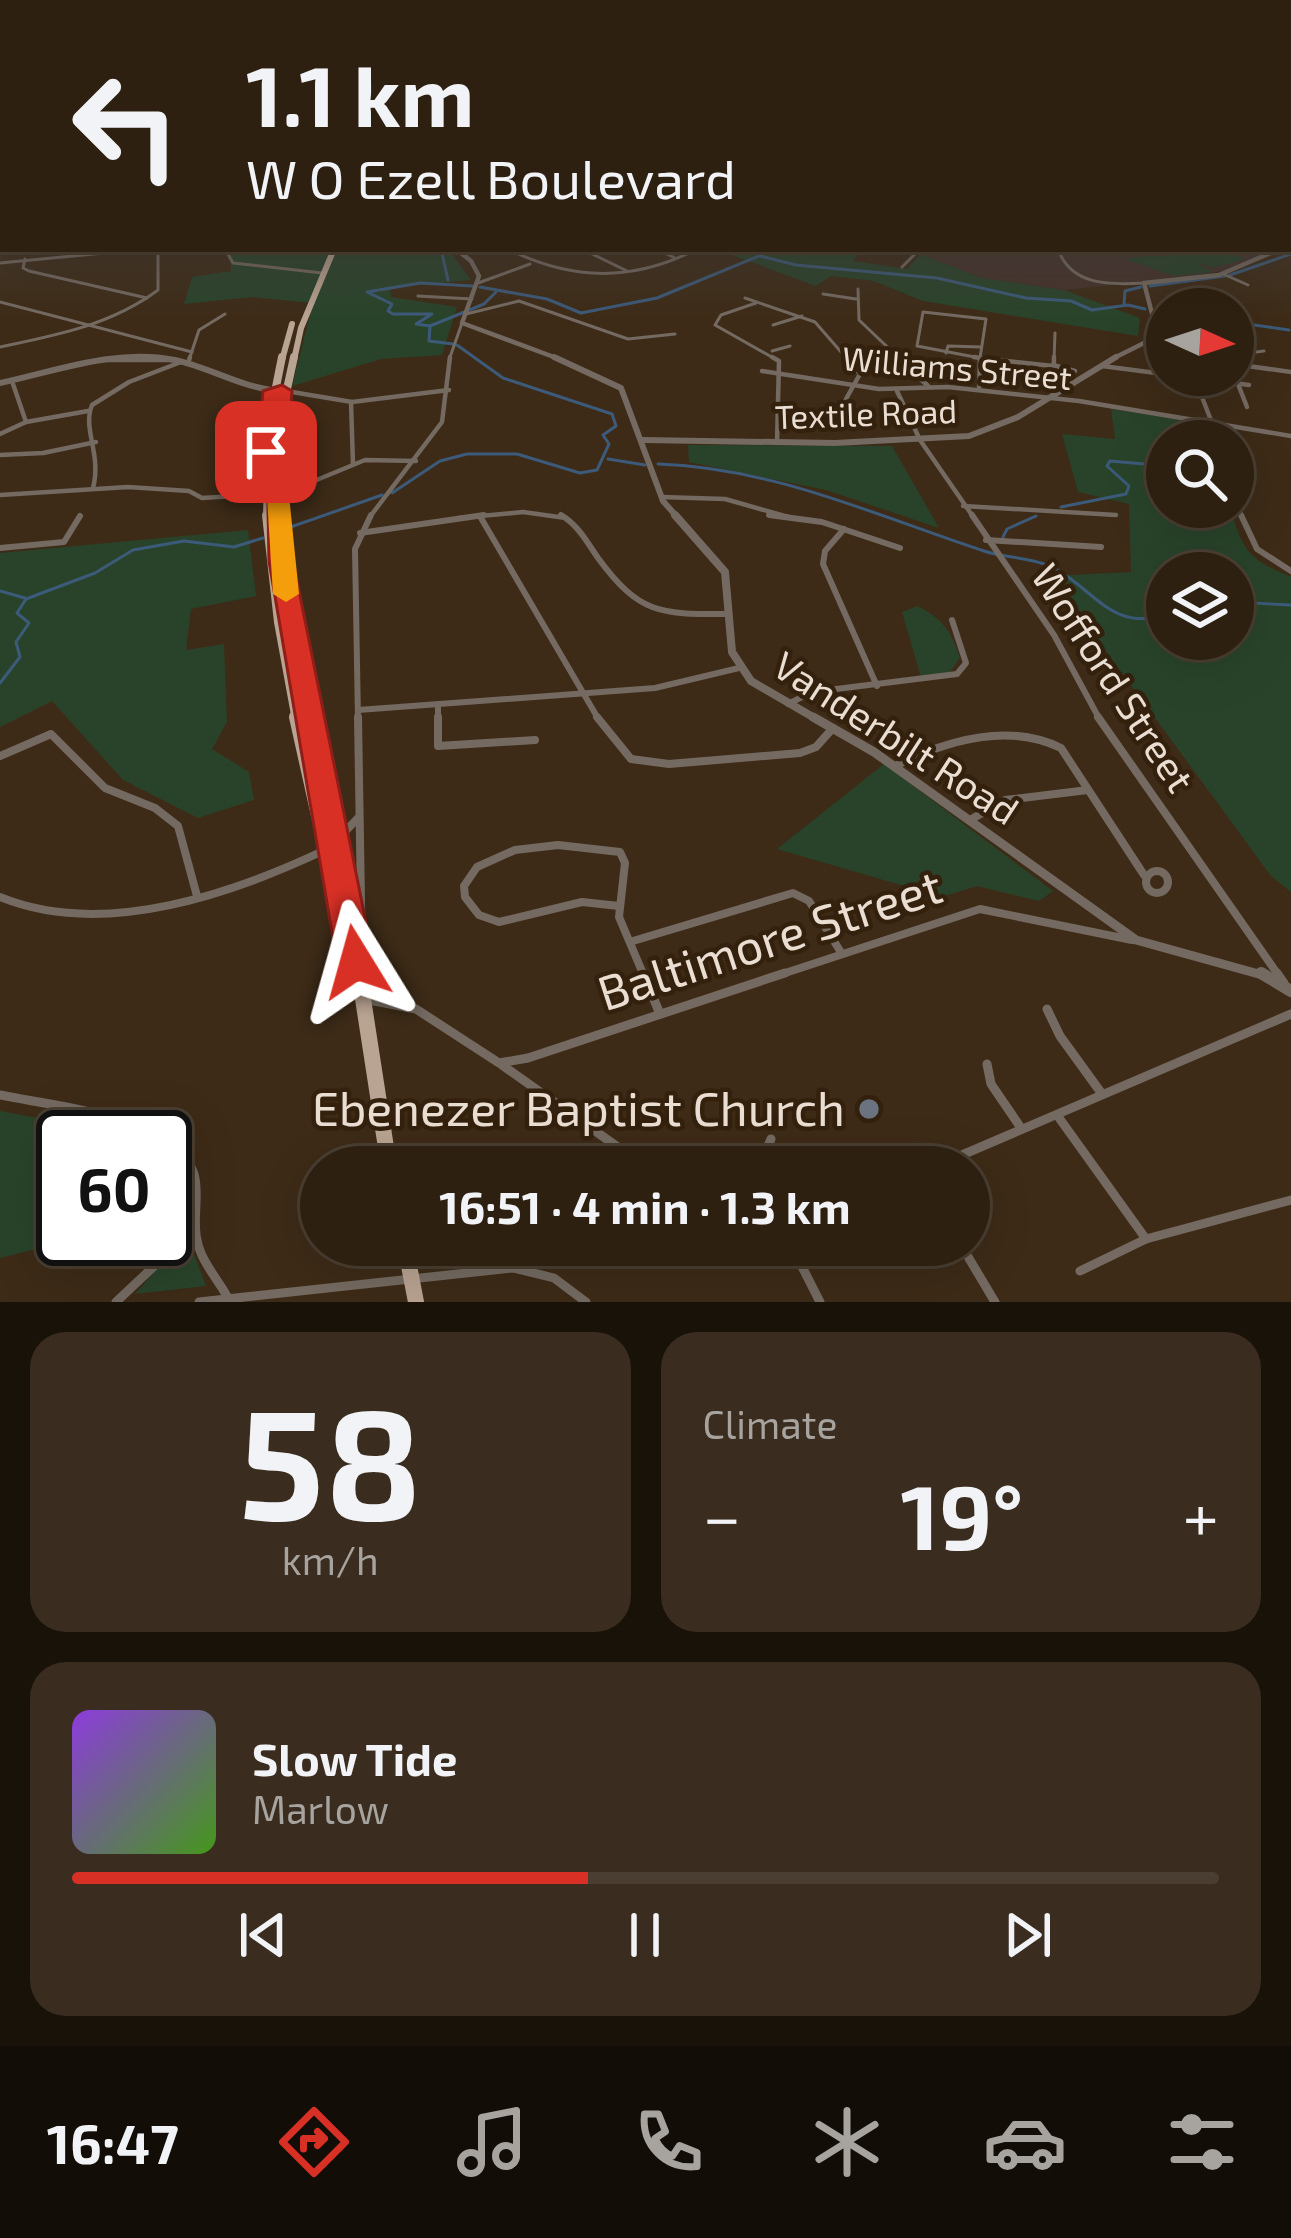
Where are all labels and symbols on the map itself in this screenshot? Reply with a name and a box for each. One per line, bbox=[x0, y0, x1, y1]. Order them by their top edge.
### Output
north arrow bbox=[1146, 288, 1254, 396]
street label: Williams Street bbox=[841, 337, 1073, 397]
street label: Textile Road bbox=[774, 390, 958, 436]
pin bbox=[215, 401, 317, 503]
street label: Wofford Street bbox=[1023, 554, 1205, 800]
street label: Vanderbilt Road bbox=[766, 640, 1028, 833]
street label: Baltimore Street bbox=[590, 855, 949, 1021]
position arrow bbox=[293, 899, 419, 1025]
place label: Ebenezer Baptist Church bbox=[312, 1078, 845, 1136]
marker: Ebenezer Baptist Church bbox=[856, 1096, 882, 1122]
speed limit sign: 60 bbox=[36, 1110, 192, 1266]

